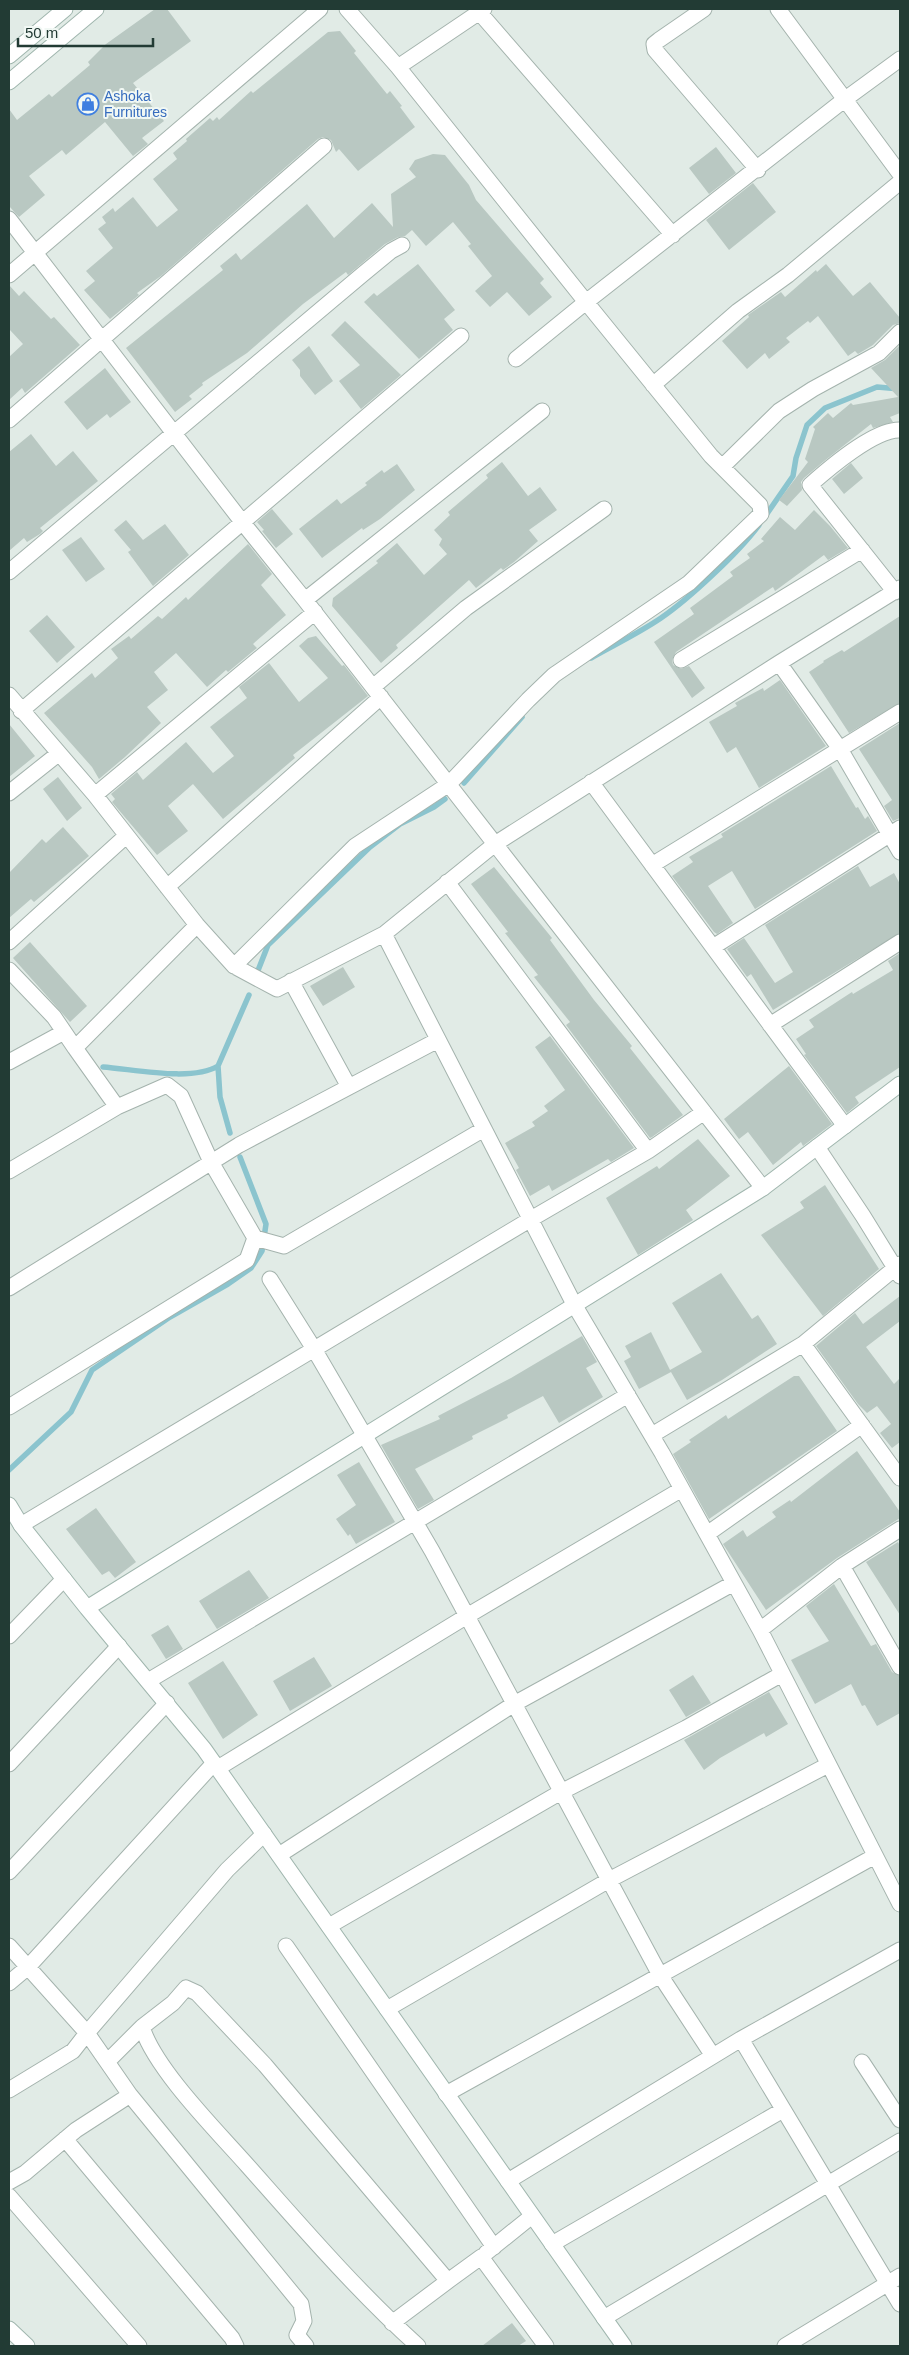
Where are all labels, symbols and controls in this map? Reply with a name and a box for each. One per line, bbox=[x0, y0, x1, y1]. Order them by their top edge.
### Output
scale bar bbox=[18, 15, 152, 47]
text: 50 m bbox=[25, 24, 58, 41]
place label: Ashoka Furnitures bbox=[104, 88, 167, 120]
shop icon: Ashoka Furnitures bbox=[76, 92, 100, 116]

